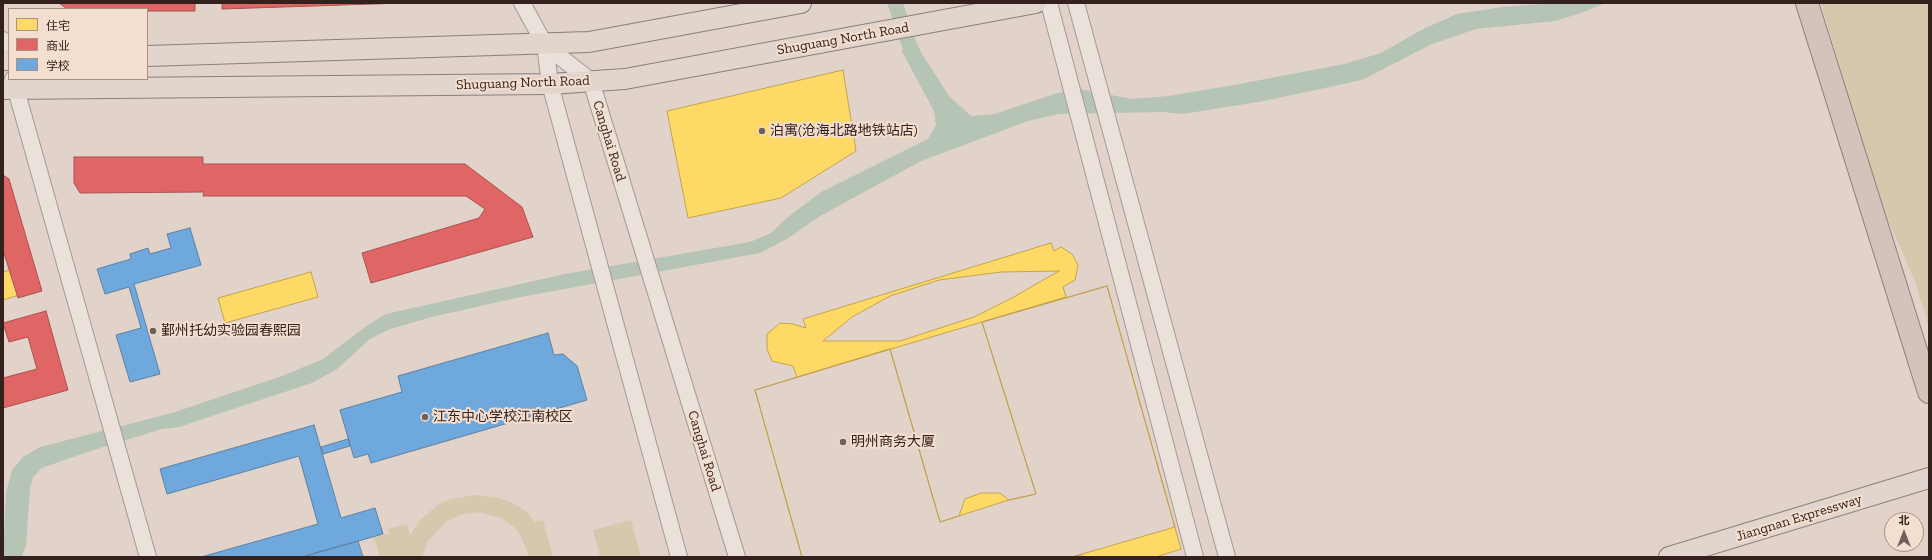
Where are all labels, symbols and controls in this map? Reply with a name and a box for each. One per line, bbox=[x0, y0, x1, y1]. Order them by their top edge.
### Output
legend bbox=[8, 8, 148, 80]
text: 住宅 bbox=[46, 19, 70, 33]
street label: Shuguang North Road bbox=[776, 19, 910, 59]
text: 商业 bbox=[46, 39, 70, 53]
text: 学校 bbox=[46, 59, 70, 73]
street label: Shuguang North Road bbox=[456, 72, 590, 94]
street label: Canghai Road bbox=[589, 99, 629, 183]
place label: 泊寓(沧海北路地铁站店) bbox=[770, 123, 918, 139]
marker: 泊寓(沧海北路地铁站店) bbox=[757, 126, 767, 136]
place label: 鄞州托幼实验园春熙园 bbox=[161, 323, 301, 339]
marker: 鄞州托幼实验园春熙园 bbox=[148, 326, 158, 336]
place label: 江东中心学校江南校区 bbox=[433, 409, 573, 425]
street label: Canghai Road bbox=[684, 409, 724, 493]
marker: 江东中心学校江南校区 bbox=[420, 412, 430, 422]
place label: 明州商务大厦 bbox=[851, 434, 935, 450]
marker: 明州商务大厦 bbox=[838, 437, 848, 447]
street label: Jiangnan Expressway bbox=[1734, 491, 1864, 545]
north arrow bbox=[1884, 512, 1924, 552]
text: 北 bbox=[1899, 514, 1910, 527]

